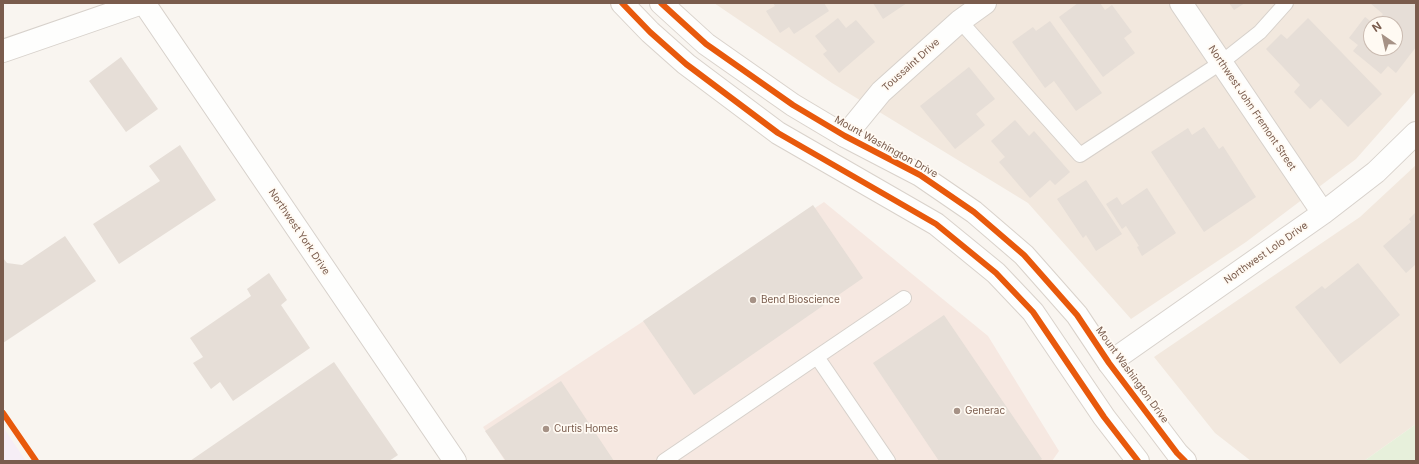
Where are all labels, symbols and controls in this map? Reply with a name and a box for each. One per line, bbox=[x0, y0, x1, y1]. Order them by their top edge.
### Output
north arrow bbox=[1363, 16, 1403, 56]
text: N bbox=[1369, 19, 1384, 35]
street label: Toussaint Drive bbox=[880, 36, 942, 94]
street label: Northwest John Fremont Street bbox=[1206, 43, 1298, 173]
street label: Mount Washington Drive bbox=[832, 114, 940, 180]
street label: Northwest York Drive bbox=[266, 187, 332, 277]
street label: Northwest Lolo Drive bbox=[1222, 220, 1310, 286]
place label: Bend Bioscience bbox=[761, 294, 840, 306]
marker: Bend Bioscience bbox=[748, 295, 758, 305]
street label: Mount Washington Drive bbox=[1093, 324, 1171, 426]
place label: Generac bbox=[965, 405, 1005, 417]
marker: Generac bbox=[952, 406, 962, 416]
place label: Curtis Homes bbox=[554, 423, 618, 435]
marker: Curtis Homes bbox=[541, 424, 551, 434]

